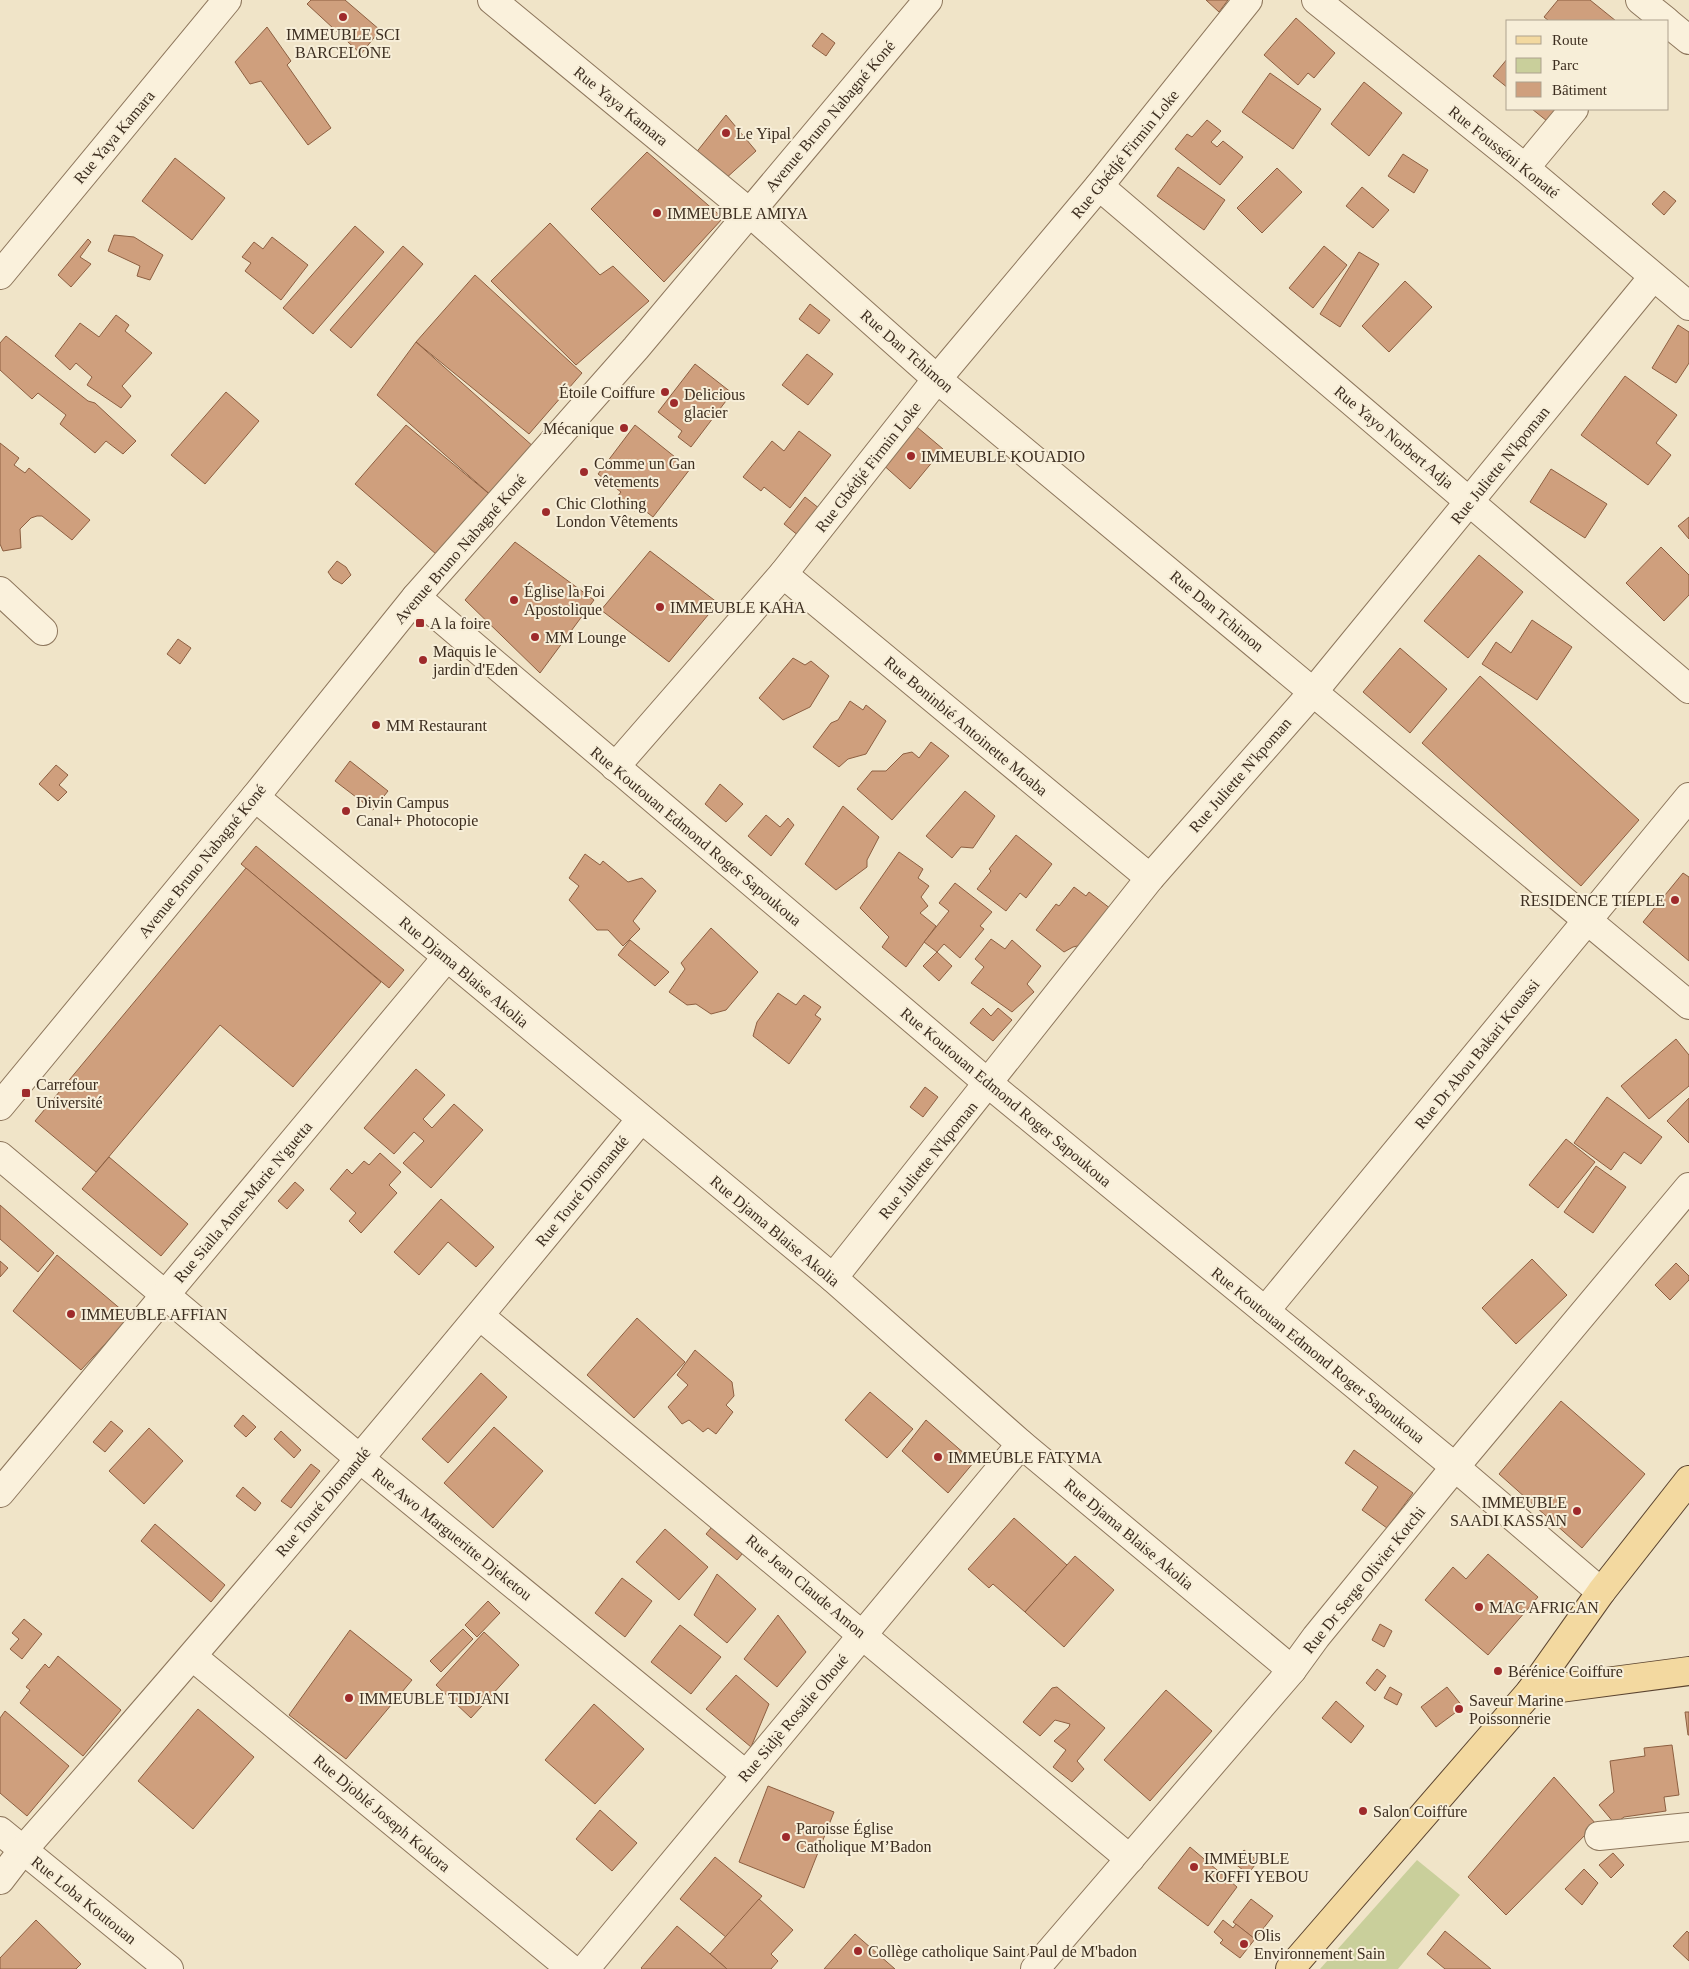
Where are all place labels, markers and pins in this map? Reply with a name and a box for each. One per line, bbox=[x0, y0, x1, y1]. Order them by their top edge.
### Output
marker: IMMEUBLE SCI BARCELONE bbox=[337, 11, 349, 23]
place label: IMMEUBLE SCI BARCELONE bbox=[286, 26, 400, 61]
place label: Le Yipal bbox=[736, 125, 792, 143]
marker: Le Yipal bbox=[720, 127, 732, 139]
place label: IMMEUBLE AMIYA bbox=[667, 205, 808, 222]
marker: IMMEUBLE AMIYA bbox=[651, 207, 663, 219]
place label: Étoile Coiffure bbox=[559, 383, 655, 401]
marker: Étoile Coiffure bbox=[659, 386, 671, 398]
place label: Delicious glacier bbox=[684, 386, 745, 422]
marker: Delicious glacier bbox=[668, 397, 680, 409]
place label: Mécanique bbox=[543, 420, 614, 438]
marker: Mécanique bbox=[618, 422, 630, 434]
place label: IMMEUBLE KOUADIO bbox=[921, 448, 1085, 465]
marker: IMMEUBLE KOUADIO bbox=[905, 450, 917, 462]
place label: Comme un Gan vêtements bbox=[594, 455, 695, 490]
marker: Comme un Gan vêtements bbox=[578, 466, 590, 478]
place label: Chic Clothing London Vêtements bbox=[556, 495, 678, 530]
marker: Chic Clothing London Vêtements bbox=[540, 506, 552, 518]
place label: Église la Foi Apostolique bbox=[524, 582, 605, 619]
marker: Église la Foi Apostolique bbox=[508, 594, 520, 606]
place label: IMMEUBLE KAHA bbox=[670, 599, 806, 616]
marker: IMMEUBLE KAHA bbox=[654, 601, 666, 613]
place label: A la foire bbox=[430, 615, 490, 632]
marker: A la foire bbox=[414, 617, 426, 629]
place label: MM Lounge bbox=[545, 629, 626, 647]
marker: MM Lounge bbox=[529, 631, 541, 643]
place label: Maquis le jardin d'Eden bbox=[432, 643, 518, 679]
marker: Maquis le jardin d'Eden bbox=[417, 654, 429, 666]
place label: MM Restaurant bbox=[386, 717, 487, 734]
marker: MM Restaurant bbox=[370, 719, 382, 731]
place label: Divin Campus Canal+ Photocopie bbox=[356, 794, 478, 830]
marker: Divin Campus Canal+ Photocopie bbox=[340, 805, 352, 817]
place label: RESIDENCE TIEPLE bbox=[1520, 892, 1665, 909]
marker: RESIDENCE TIEPLE bbox=[1669, 894, 1681, 906]
place label: Carrefour Université bbox=[36, 1076, 103, 1111]
marker: Carrefour Université bbox=[20, 1087, 32, 1099]
place label: IMMEUBLE AFFIAN bbox=[81, 1306, 228, 1323]
marker: IMMEUBLE AFFIAN bbox=[65, 1308, 77, 1320]
place label: IMMEUBLE FATYMA bbox=[948, 1449, 1102, 1466]
marker: IMMEUBLE FATYMA bbox=[932, 1451, 944, 1463]
place label: IMMEUBLE SAADI KASSAN bbox=[1450, 1494, 1567, 1529]
marker: IMMEUBLE SAADI KASSAN bbox=[1571, 1505, 1583, 1517]
place label: MAC AFRICAN bbox=[1489, 1599, 1599, 1616]
marker: MAC AFRICAN bbox=[1473, 1601, 1485, 1613]
place label: Bérénice Coiffure bbox=[1508, 1663, 1623, 1680]
marker: Bérénice Coiffure bbox=[1492, 1665, 1504, 1677]
place label: IMMEUBLE TIDJANI bbox=[359, 1690, 509, 1707]
marker: IMMEUBLE TIDJANI bbox=[343, 1692, 355, 1704]
place label: Saveur Marine Poissonnerie bbox=[1469, 1692, 1564, 1727]
marker: Saveur Marine Poissonnerie bbox=[1453, 1703, 1465, 1715]
place label: Salon Coiffure bbox=[1373, 1803, 1467, 1820]
marker: Salon Coiffure bbox=[1357, 1805, 1369, 1817]
place label: Paroisse Église Catholique M’Badon bbox=[796, 1819, 932, 1856]
marker: Paroisse Église Catholique M’Badon bbox=[780, 1831, 792, 1843]
place label: IMMEUBLE KOFFI YEBOU bbox=[1204, 1850, 1309, 1885]
marker: IMMEUBLE KOFFI YEBOU bbox=[1188, 1861, 1200, 1873]
place label: Olis Environnement Sain bbox=[1254, 1927, 1385, 1962]
marker: Olis Environnement Sain bbox=[1238, 1938, 1250, 1950]
place label: Collège catholique Saint Paul de M'badon bbox=[868, 1943, 1137, 1961]
marker: Collège catholique Saint Paul de M'badon bbox=[852, 1945, 864, 1957]

